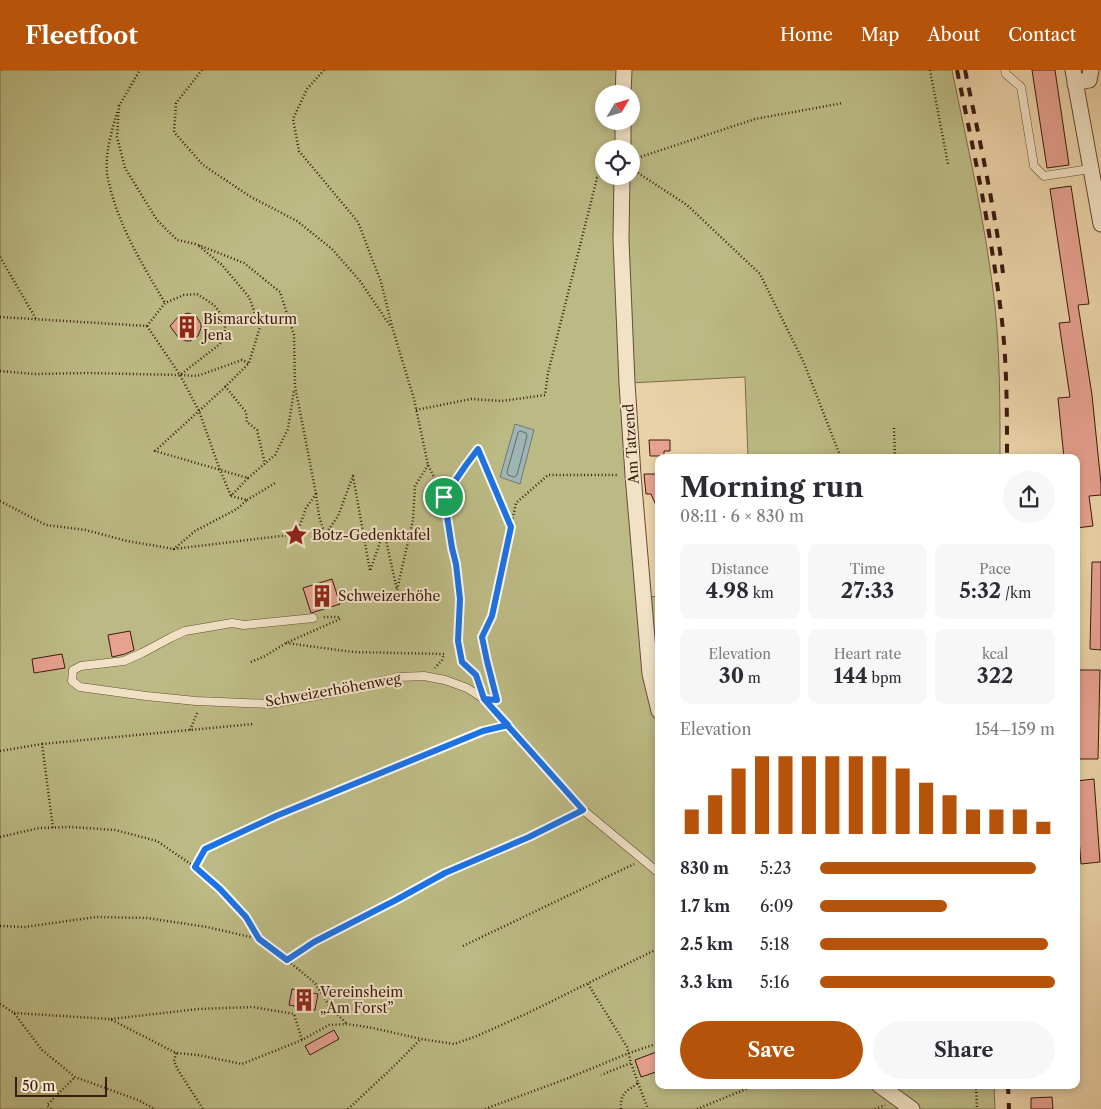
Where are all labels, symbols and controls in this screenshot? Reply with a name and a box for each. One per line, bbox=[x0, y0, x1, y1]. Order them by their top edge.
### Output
text: Fleetfoot bbox=[25, 21, 138, 50]
text: Home bbox=[780, 24, 833, 46]
text: Map bbox=[861, 24, 899, 46]
text: About bbox=[927, 24, 980, 46]
text: Contact bbox=[1008, 24, 1076, 46]
north arrow bbox=[595, 85, 640, 130]
map controls bbox=[595, 85, 640, 185]
button: locate bbox=[595, 140, 640, 185]
place label: Bismarckturm Jena bbox=[201, 310, 297, 344]
building icon: Bismarckturm Jena bbox=[174, 314, 200, 340]
street label: Am Tatzend bbox=[619, 403, 643, 486]
text: Morning run bbox=[680, 470, 864, 504]
button: share bbox=[1003, 471, 1055, 523]
pin bbox=[423, 476, 465, 518]
icon: arrive bbox=[430, 483, 458, 511]
text: 08:11 · 6 × 830 m bbox=[680, 506, 804, 526]
place icon: Botz-Gedenktafel bbox=[283, 522, 309, 548]
place label: Botz-Gedenktafel bbox=[312, 526, 430, 544]
text: Distance bbox=[711, 560, 769, 578]
text: Time bbox=[850, 560, 885, 578]
text: Pace bbox=[979, 560, 1011, 578]
text: 4.98 bbox=[706, 578, 749, 603]
text: 27:33 bbox=[841, 578, 894, 603]
text: 5:32 bbox=[959, 578, 1001, 603]
building icon: Schweizerhöhe bbox=[309, 583, 335, 609]
text: km bbox=[749, 584, 774, 602]
text: /km bbox=[1001, 584, 1031, 602]
place label: Schweizerhöhe bbox=[338, 587, 441, 605]
text: Elevation bbox=[709, 645, 771, 663]
text: Heart rate bbox=[834, 645, 901, 663]
text: kcal bbox=[982, 645, 1008, 663]
text: 30 bbox=[719, 663, 744, 688]
text: 144 bbox=[833, 663, 868, 688]
text: 322 bbox=[977, 663, 1013, 688]
street label: Schweizerhöhenweg bbox=[264, 669, 403, 711]
text: m bbox=[744, 669, 761, 687]
text: bpm bbox=[868, 669, 902, 687]
text: Elevation bbox=[680, 719, 751, 739]
text: 154–159 m bbox=[975, 719, 1055, 739]
text: 830 m bbox=[680, 858, 729, 878]
text: 5:23 bbox=[760, 858, 791, 878]
text: 1.7 km bbox=[680, 896, 730, 916]
text: 6:09 bbox=[760, 896, 793, 916]
text: 2.5 km bbox=[680, 934, 733, 954]
text: 5:18 bbox=[760, 934, 789, 954]
text: 3.3 km bbox=[680, 972, 733, 992]
text: 5:16 bbox=[760, 972, 789, 992]
place label: Vereinsheim „Am Forst” bbox=[319, 983, 403, 1017]
building icon: Vereinsheim „Am Forst” bbox=[291, 987, 317, 1013]
button: Save bbox=[680, 1021, 863, 1079]
button: Share bbox=[873, 1021, 1055, 1079]
scale bar bbox=[15, 1074, 108, 1097]
text: 50 m bbox=[22, 1077, 55, 1095]

